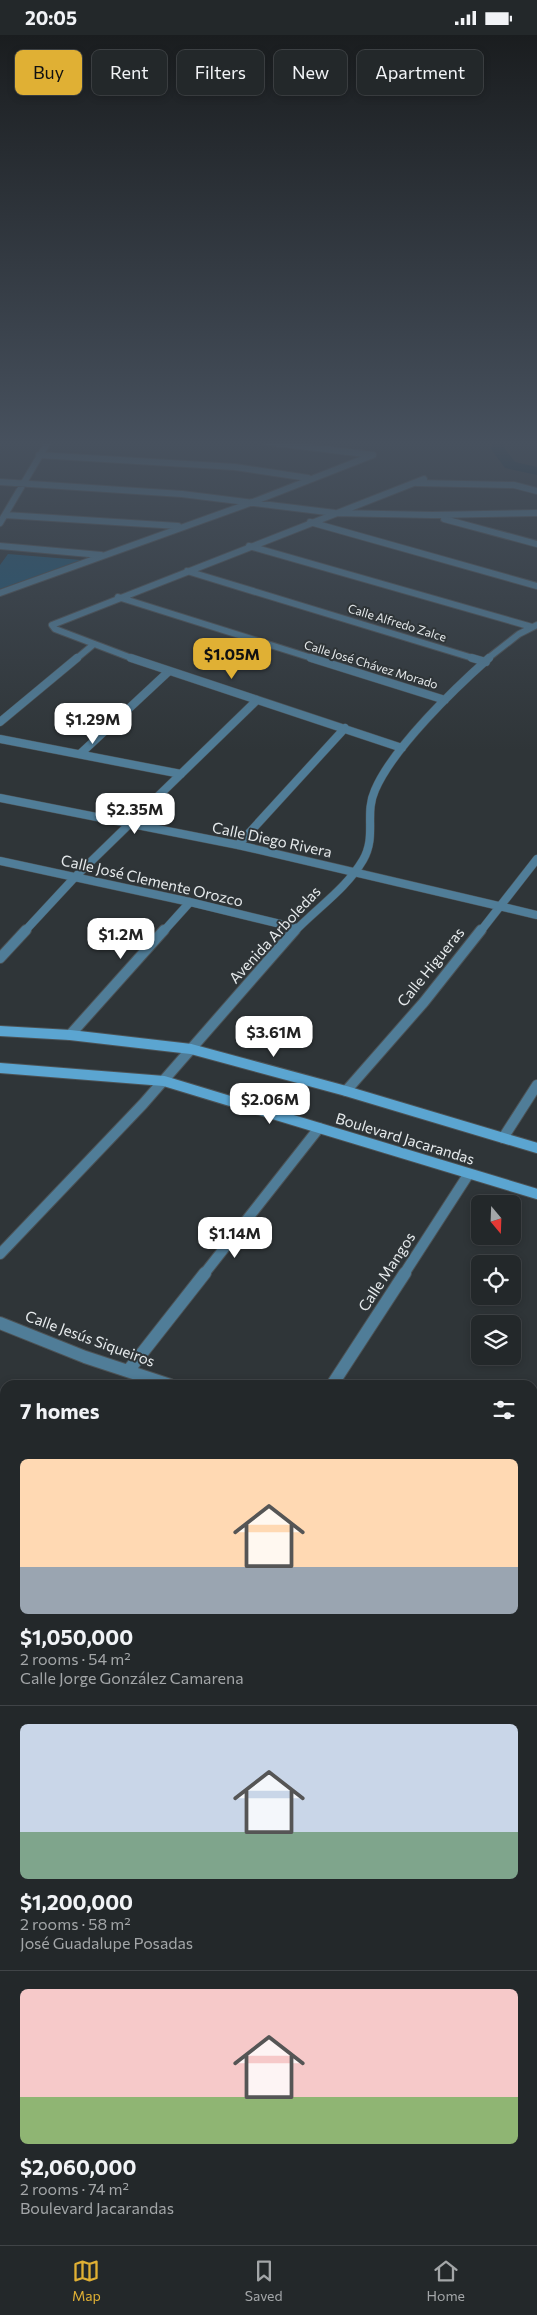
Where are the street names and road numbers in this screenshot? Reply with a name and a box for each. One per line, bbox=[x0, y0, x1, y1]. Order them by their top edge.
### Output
street label: Calle Alfredo Zalce bbox=[346, 600, 448, 644]
street label: Calle José Chávez Morado bbox=[302, 637, 440, 692]
street label: Calle Diego Rivera bbox=[211, 818, 334, 861]
street label: Calle José Clemente Orozco bbox=[59, 850, 245, 910]
street label: Avenida Arboledas bbox=[225, 882, 324, 987]
street label: Calle Higueras bbox=[393, 923, 468, 1010]
street label: Boulevard Jacarandas bbox=[334, 1108, 477, 1168]
street label: Calle Mangos bbox=[354, 1228, 419, 1314]
street label: Calle Jesús Siqueiros bbox=[23, 1306, 158, 1370]

